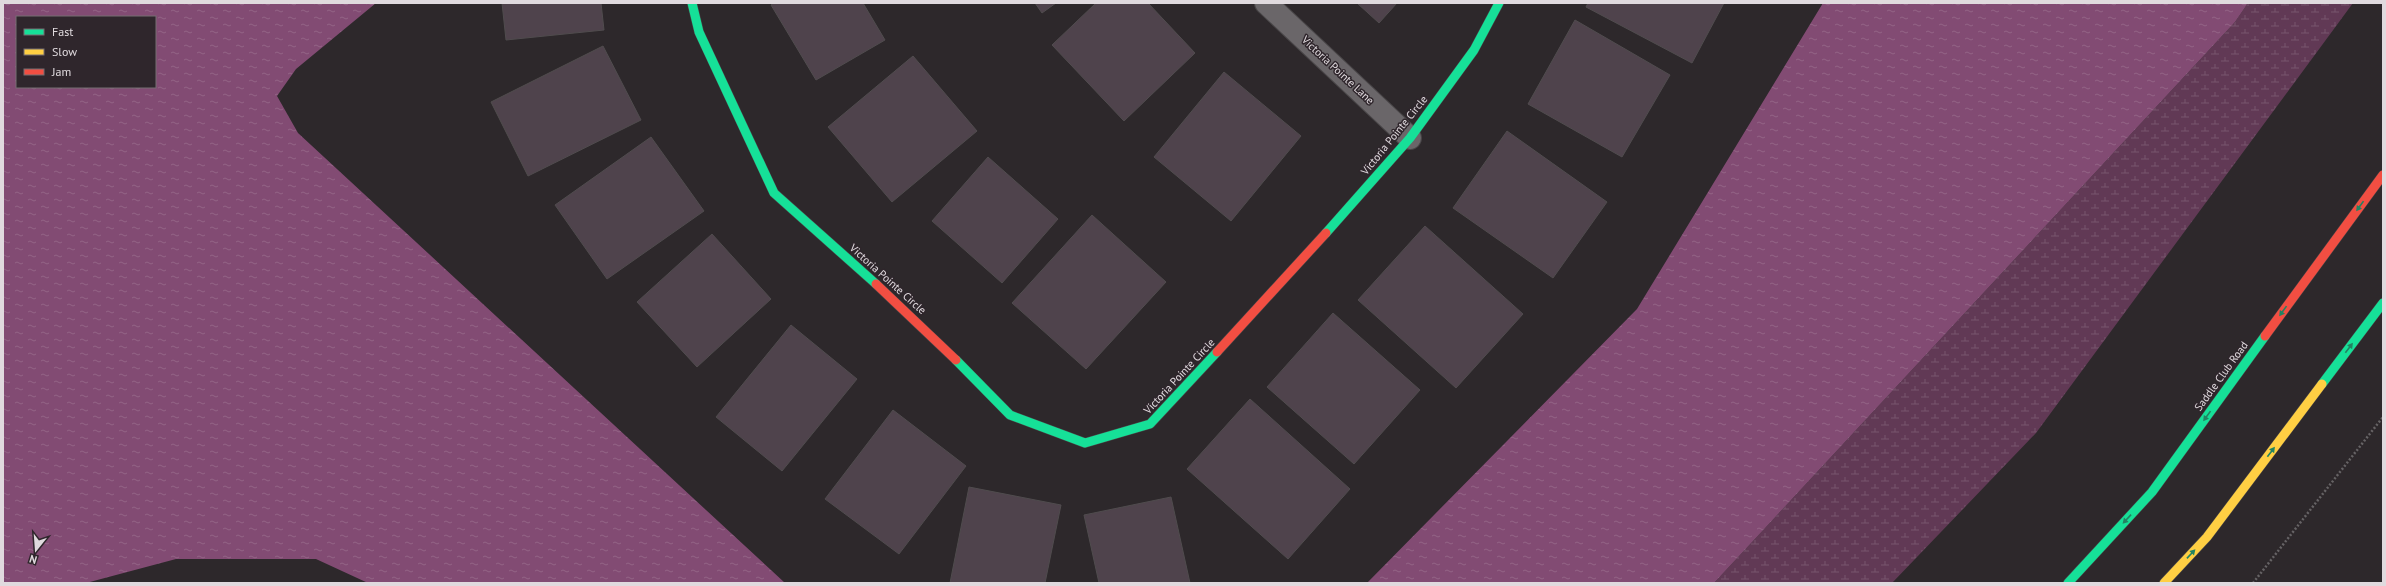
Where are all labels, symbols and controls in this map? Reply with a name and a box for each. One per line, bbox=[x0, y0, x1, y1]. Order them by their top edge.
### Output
legend bbox=[16, 16, 156, 88]
text: Fast bbox=[52, 24, 73, 39]
street label: Victoria Pointe Lane bbox=[1298, 32, 1377, 107]
text: Slow bbox=[52, 44, 77, 59]
text: Jam bbox=[51, 64, 71, 79]
street label: Victoria Pointe Circle bbox=[1357, 92, 1431, 178]
one-way arrow bbox=[2356, 201, 2364, 211]
street label: Victoria Pointe Circle bbox=[846, 240, 929, 317]
one-way arrow bbox=[2279, 306, 2288, 317]
street label: Victoria Pointe Circle bbox=[1140, 335, 1218, 417]
street label: Saddle Club Road bbox=[2191, 338, 2251, 413]
one-way arrow bbox=[2345, 343, 2353, 354]
one-way arrow bbox=[2203, 411, 2211, 422]
one-way arrow bbox=[2267, 447, 2275, 458]
one-way arrow bbox=[2122, 514, 2132, 524]
north arrow bbox=[16, 530, 56, 570]
one-way arrow bbox=[2186, 550, 2195, 559]
text: N bbox=[28, 552, 39, 567]

